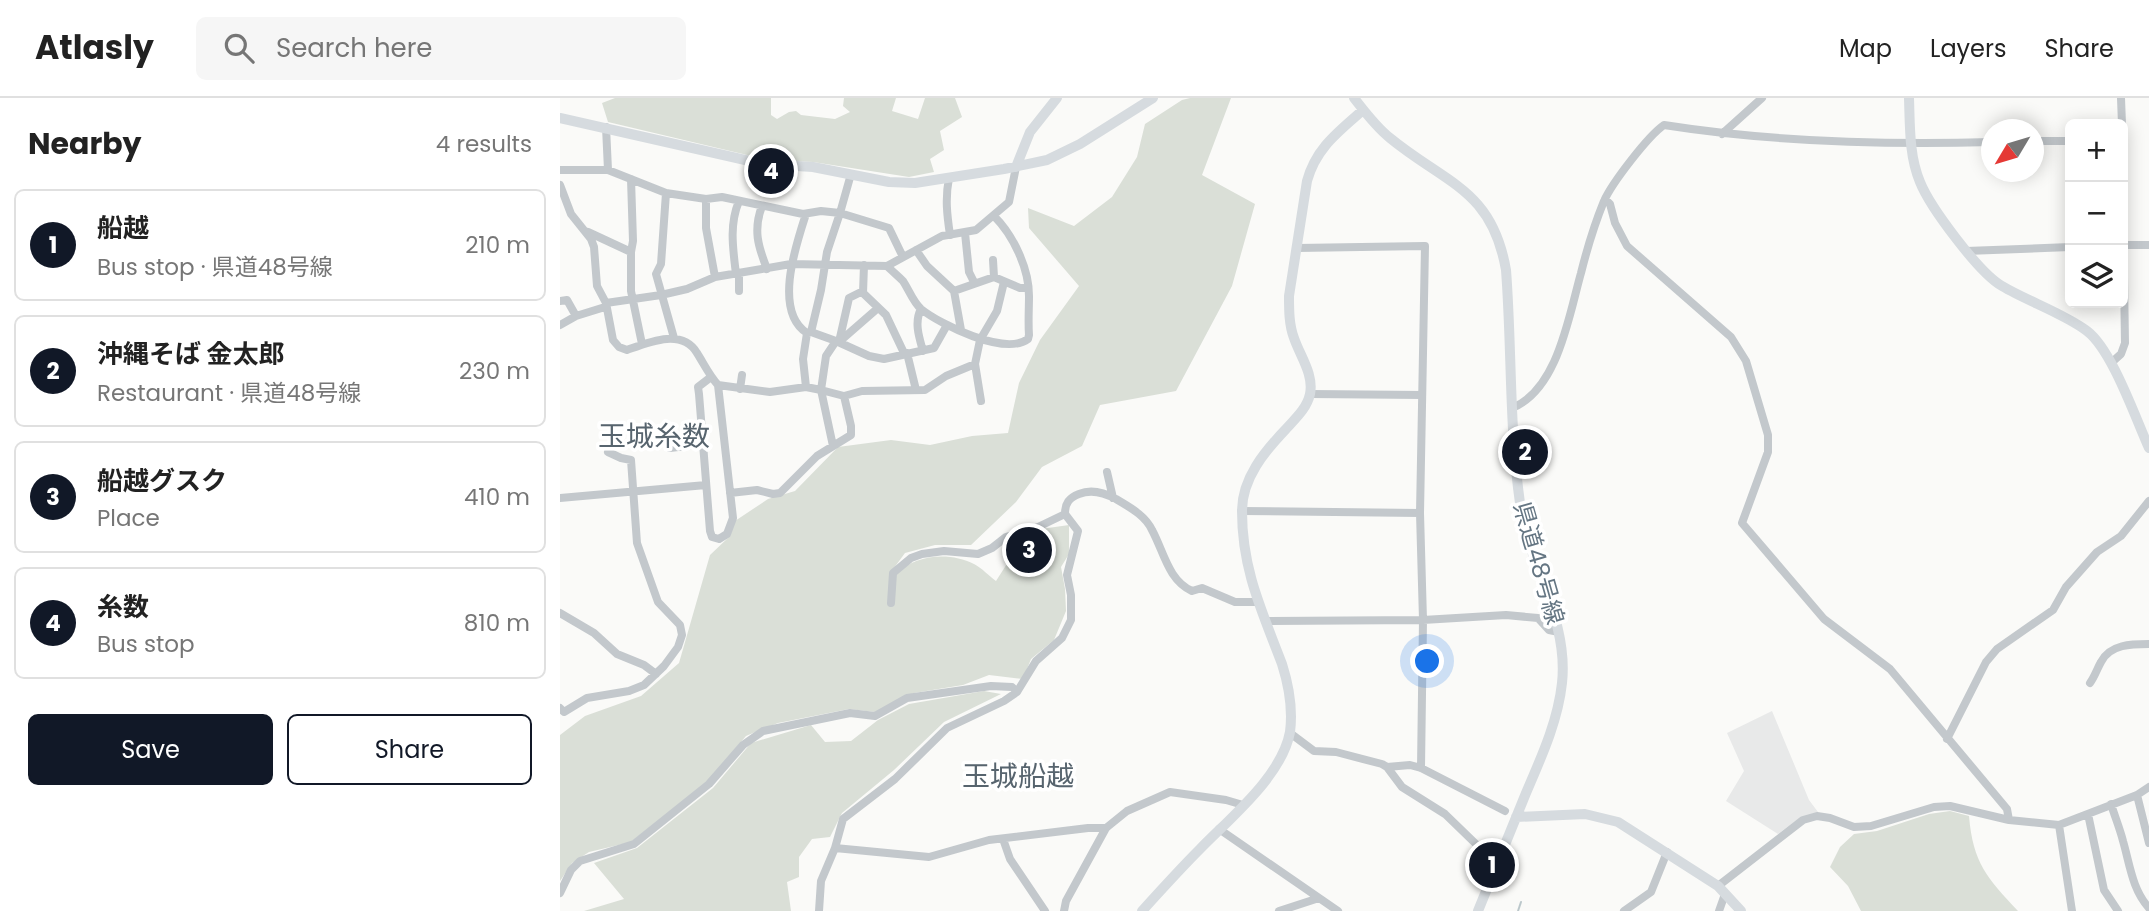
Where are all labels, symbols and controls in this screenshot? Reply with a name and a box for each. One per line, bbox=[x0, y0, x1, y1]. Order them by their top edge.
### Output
search box bbox=[196, 17, 686, 80]
text: Atlasly bbox=[35, 24, 154, 71]
icon: search bbox=[220, 29, 258, 67]
text: Search here bbox=[276, 30, 432, 66]
text: Map bbox=[1839, 32, 1892, 65]
text: Layers bbox=[1930, 32, 2006, 65]
text: Share bbox=[2044, 32, 2114, 65]
north arrow bbox=[1981, 119, 2044, 182]
map controls bbox=[2065, 119, 2128, 308]
button: + bbox=[2065, 119, 2128, 182]
text: Nearby bbox=[28, 122, 142, 165]
text: 4 results bbox=[436, 128, 532, 160]
pin: 4 bbox=[748, 145, 794, 197]
button: − bbox=[2065, 182, 2128, 245]
text: 船越 bbox=[97, 210, 149, 246]
text: 1 bbox=[49, 229, 57, 261]
text: 210 m bbox=[465, 229, 530, 261]
button: layers bbox=[2065, 245, 2128, 308]
text: Bus stop · 県道48号線 bbox=[97, 251, 333, 283]
text: 沖縄そば 金太郎 bbox=[97, 336, 285, 372]
text: 2 bbox=[46, 355, 60, 387]
text: 230 m bbox=[459, 355, 530, 387]
text: Restaurant · 県道48号線 bbox=[97, 377, 361, 409]
district label: 玉城糸数 bbox=[598, 417, 710, 456]
pin: 2 bbox=[1502, 426, 1548, 478]
text: 船越グスク bbox=[97, 463, 227, 499]
text: 3 bbox=[46, 481, 60, 513]
text: 410 m bbox=[464, 481, 530, 513]
street label: 県道48号線 bbox=[1506, 498, 1572, 628]
text: Place bbox=[97, 502, 160, 534]
pin: 3 bbox=[1006, 524, 1052, 576]
text: 糸数 bbox=[97, 589, 149, 625]
text: 4 bbox=[45, 607, 61, 639]
text: 810 m bbox=[464, 607, 530, 639]
text: Bus stop bbox=[97, 628, 195, 660]
your location bbox=[1410, 644, 1444, 678]
button: Save bbox=[28, 714, 273, 785]
button: Share bbox=[287, 714, 532, 785]
district label: 玉城船越 bbox=[962, 757, 1074, 796]
pin: 1 bbox=[1469, 839, 1515, 891]

